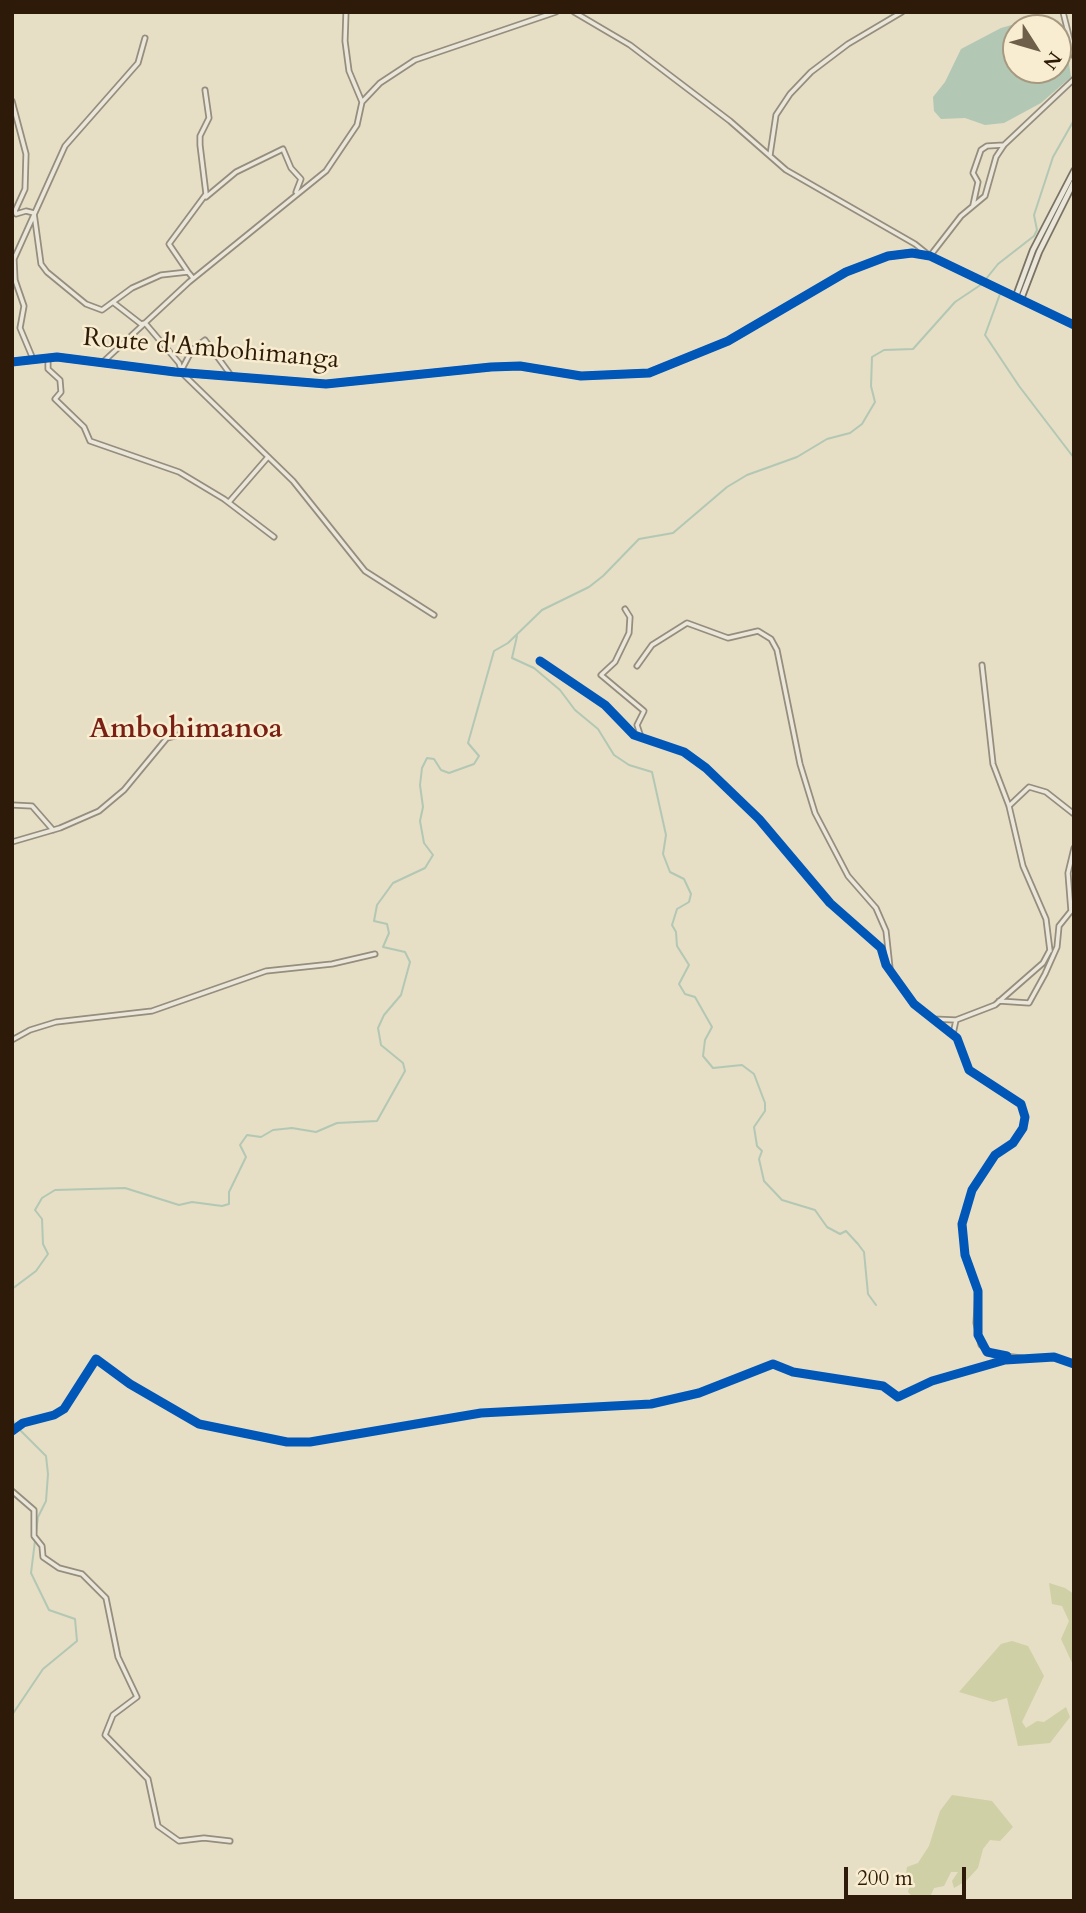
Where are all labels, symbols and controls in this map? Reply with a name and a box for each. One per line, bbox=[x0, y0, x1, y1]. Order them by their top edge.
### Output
north arrow bbox=[1002, 14, 1072, 84]
text: N bbox=[1037, 46, 1068, 75]
street label: Route d'Ambohimanga bbox=[82, 323, 340, 377]
district label: Ambohimanoa bbox=[89, 714, 283, 748]
scale bar bbox=[848, 1854, 970, 1898]
text: 200 m bbox=[857, 1864, 913, 1893]

